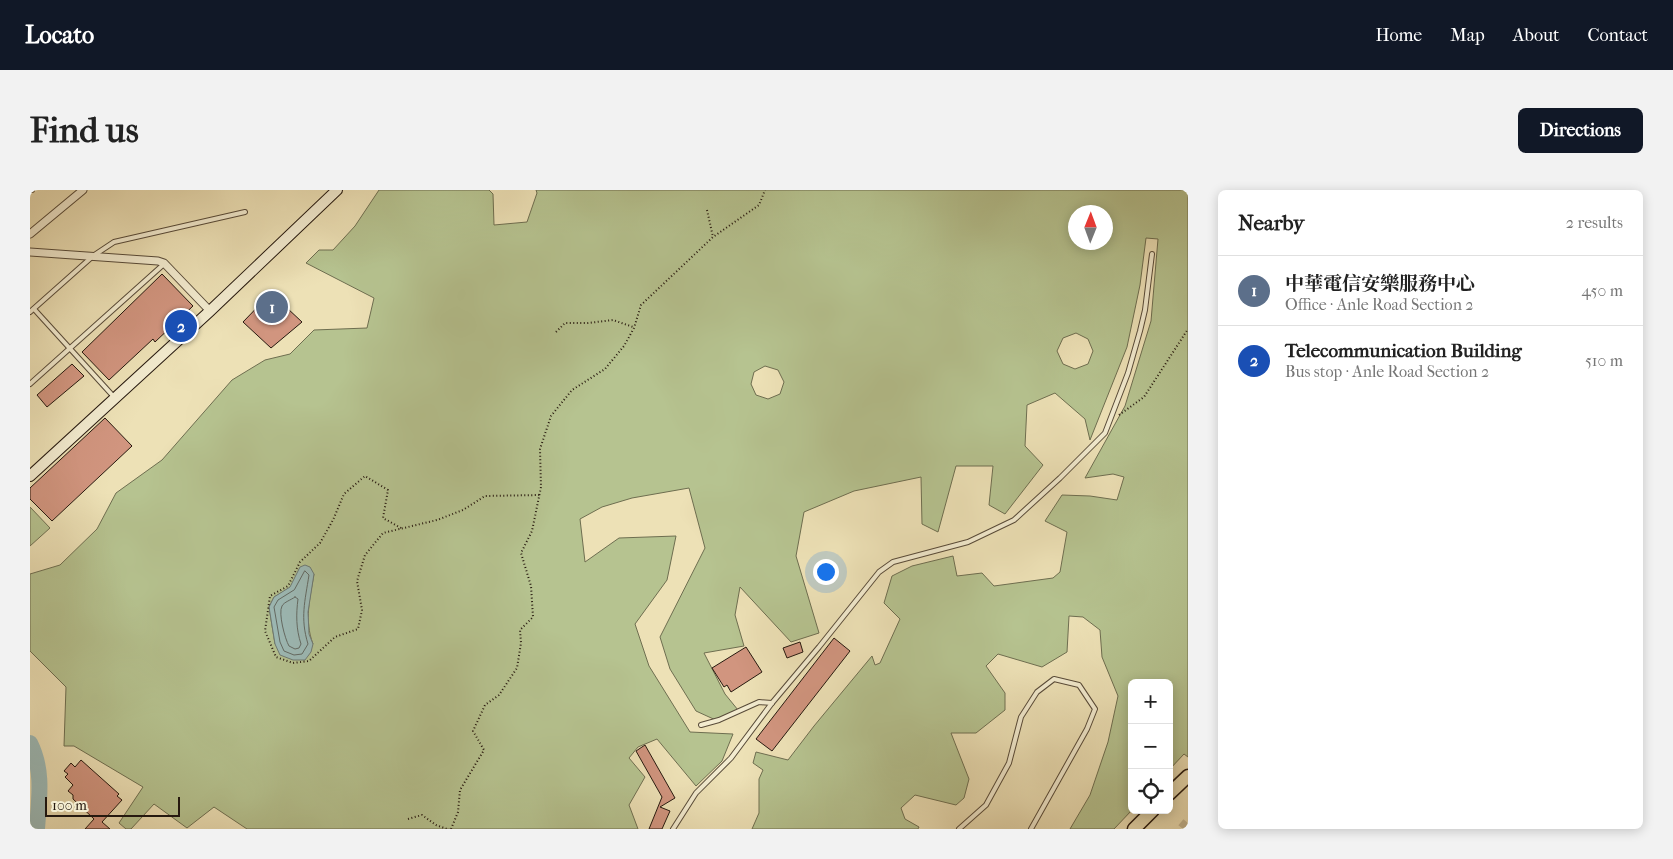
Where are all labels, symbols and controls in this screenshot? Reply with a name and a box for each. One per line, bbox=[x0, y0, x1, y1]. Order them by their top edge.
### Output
text: Locato bbox=[25, 21, 94, 49]
text: Home bbox=[1375, 25, 1422, 46]
text: Map bbox=[1450, 25, 1485, 46]
text: About bbox=[1513, 25, 1559, 46]
text: Contact bbox=[1587, 25, 1648, 46]
button: Directions bbox=[1518, 108, 1643, 153]
text: Find us bbox=[30, 110, 139, 151]
north arrow bbox=[1068, 205, 1113, 250]
text: Nearby bbox=[1238, 211, 1304, 235]
text: 2 results bbox=[1566, 213, 1623, 232]
text: 中華電信安樂服務中心 bbox=[1285, 273, 1475, 295]
text: 1 bbox=[1251, 281, 1257, 300]
text: 450 m bbox=[1582, 281, 1623, 300]
pin: 1 bbox=[256, 288, 288, 326]
text: Office · Anle Road Section 2 bbox=[1285, 295, 1474, 314]
pin: 2 bbox=[165, 307, 197, 345]
text: Telecommunication Building bbox=[1285, 340, 1522, 362]
text: 2 bbox=[1250, 351, 1258, 370]
text: 510 m bbox=[1585, 351, 1623, 370]
text: Bus stop · Anle Road Section 2 bbox=[1285, 362, 1489, 381]
your location bbox=[813, 559, 839, 585]
map controls bbox=[1128, 679, 1173, 814]
button: + bbox=[1128, 679, 1173, 724]
button: − bbox=[1128, 724, 1173, 769]
button: locate bbox=[1128, 769, 1173, 814]
scale bar bbox=[45, 794, 180, 817]
text: 100 m bbox=[52, 797, 87, 814]

